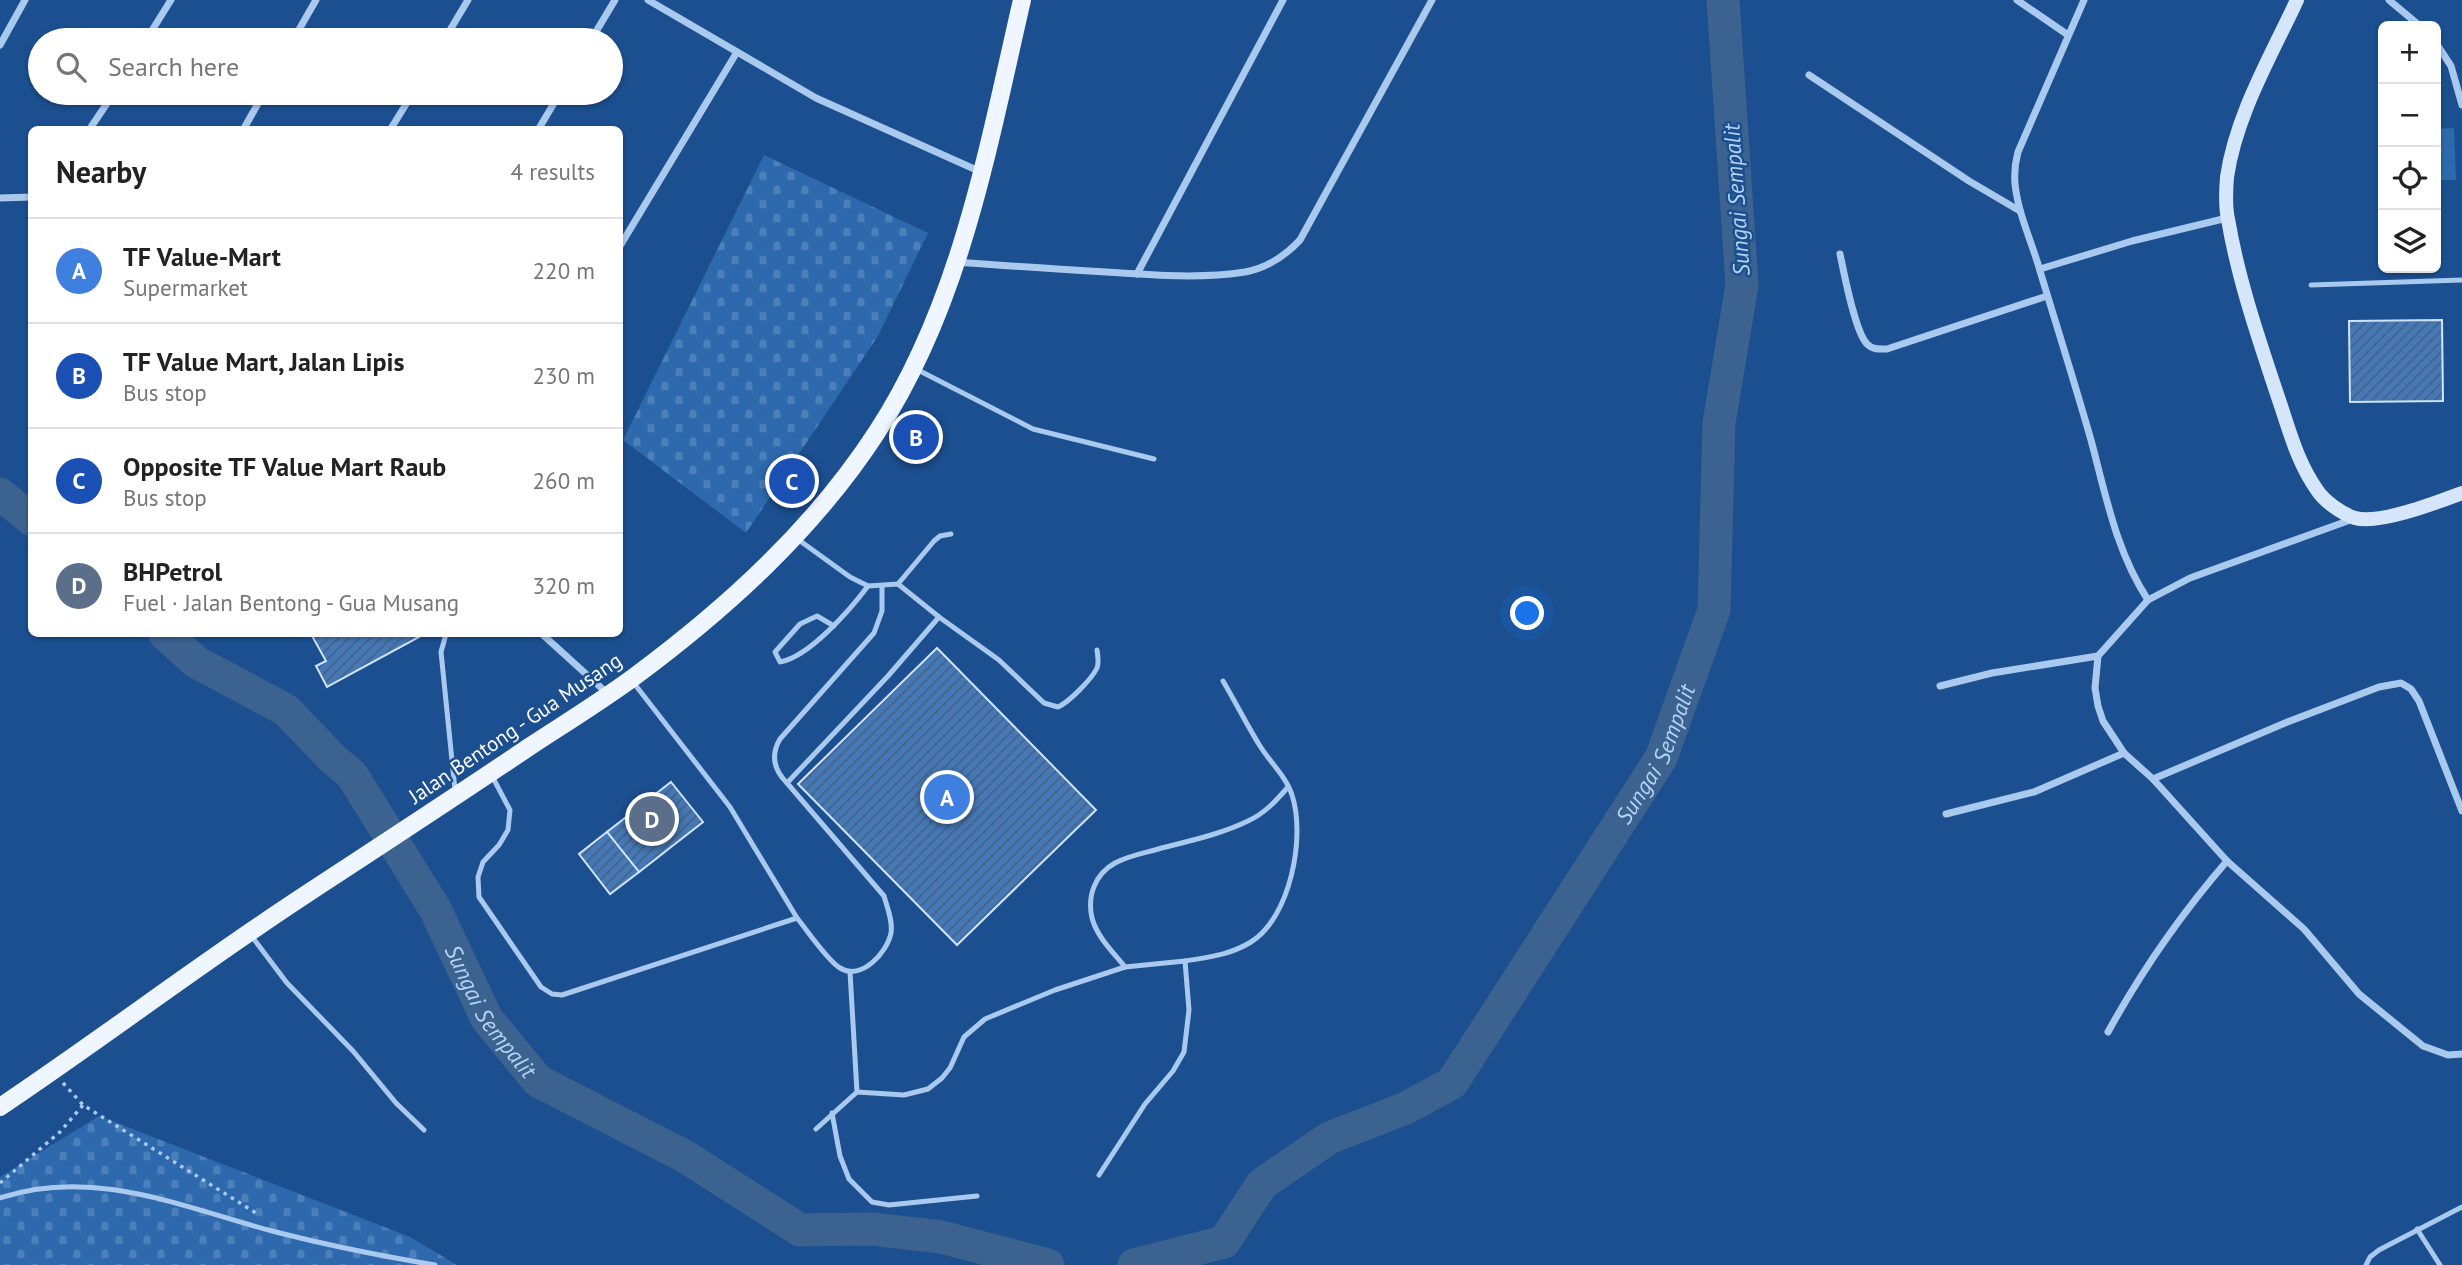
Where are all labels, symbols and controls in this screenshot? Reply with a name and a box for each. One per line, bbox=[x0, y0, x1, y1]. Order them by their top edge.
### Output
map controls bbox=[2378, 21, 2441, 273]
button: + bbox=[2378, 21, 2441, 84]
search box bbox=[28, 28, 623, 105]
icon: search bbox=[52, 48, 90, 86]
text: Search here bbox=[108, 50, 239, 83]
button: − bbox=[2378, 84, 2441, 147]
water label: Sungai Sempalit bbox=[1716, 121, 1756, 277]
button: locate bbox=[2378, 147, 2441, 210]
text: Nearby bbox=[56, 152, 146, 191]
text: 4 results bbox=[511, 157, 595, 186]
button: layers bbox=[2378, 210, 2441, 273]
text: TF Value-Mart bbox=[123, 240, 281, 273]
text: A bbox=[72, 256, 86, 285]
text: 220 m bbox=[533, 256, 595, 285]
text: Supermarket bbox=[123, 273, 248, 302]
text: TF Value Mart, Jalan Lipis bbox=[123, 345, 405, 378]
text: B bbox=[72, 361, 86, 390]
text: 230 m bbox=[533, 361, 595, 390]
text: Bus stop bbox=[123, 378, 207, 407]
pin: B bbox=[893, 411, 939, 463]
text: Opposite TF Value Mart Raub bbox=[123, 450, 446, 483]
pin: C bbox=[769, 455, 815, 507]
text: C bbox=[73, 466, 85, 495]
text: 260 m bbox=[533, 466, 595, 495]
text: Bus stop bbox=[123, 483, 207, 512]
text: BHPetrol bbox=[123, 555, 222, 588]
text: D bbox=[72, 571, 86, 600]
text: 320 m bbox=[533, 571, 595, 600]
text: Fuel · Jalan Bentong - Gua Musang bbox=[123, 588, 459, 617]
your location bbox=[1510, 596, 1544, 630]
street label: Jalan Bentong - Gua Musang bbox=[403, 647, 627, 810]
water label: Sungai Sempalit bbox=[1608, 679, 1701, 829]
pin: A bbox=[924, 771, 970, 823]
pin: D bbox=[629, 793, 675, 845]
water label: Sungai Sempalit bbox=[439, 940, 545, 1085]

